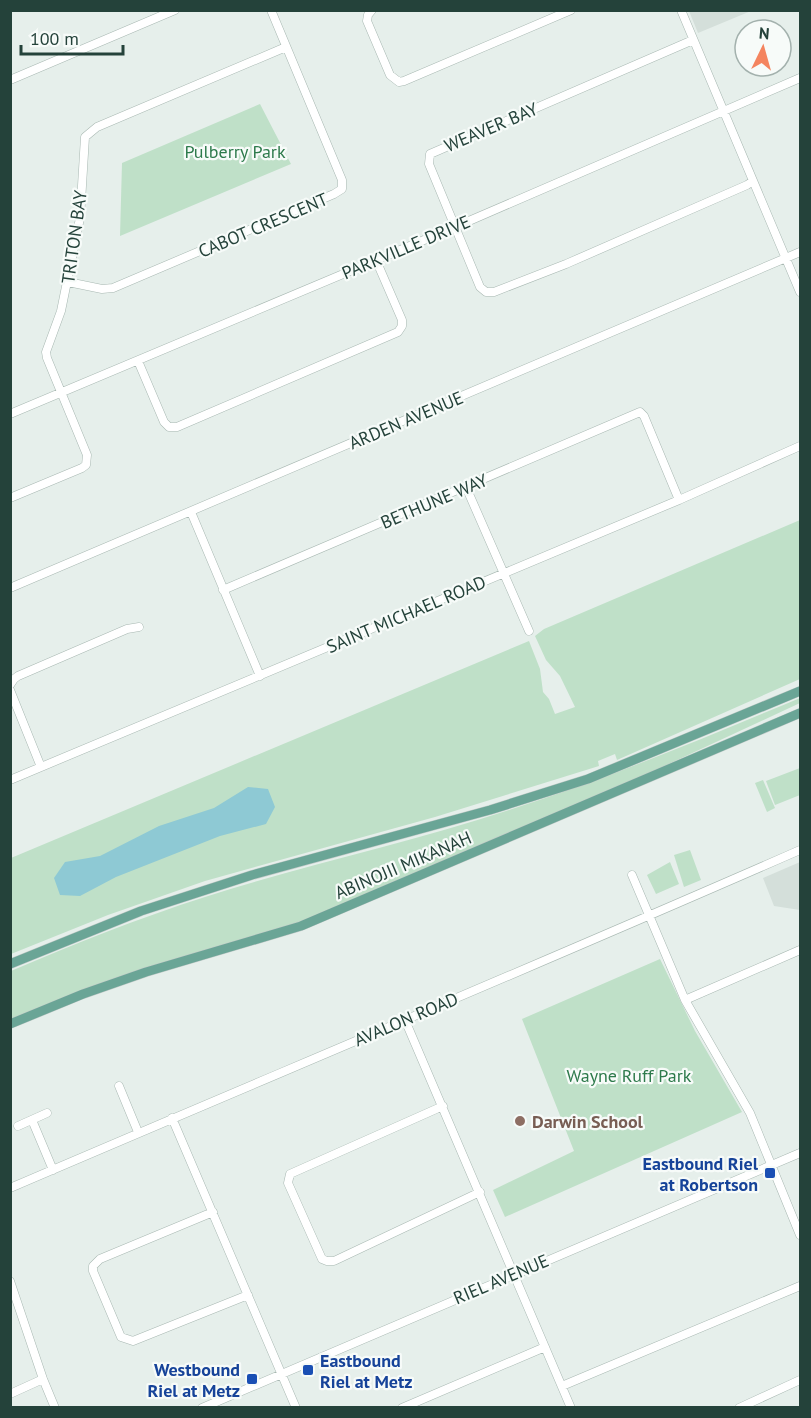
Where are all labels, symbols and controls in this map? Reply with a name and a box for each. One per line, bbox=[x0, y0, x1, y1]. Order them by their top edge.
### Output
scale bar bbox=[21, 18, 123, 56]
north arrow bbox=[733, 18, 793, 78]
text: N bbox=[758, 23, 770, 43]
text: 100 m bbox=[30, 27, 79, 50]
street label: WEAVER BAY bbox=[441, 97, 541, 157]
park label: Pulberry Park bbox=[184, 140, 286, 163]
street label: CABOT CRESCENT bbox=[195, 187, 331, 263]
street label: TRITON BAY bbox=[56, 189, 92, 285]
street label: PARKVILLE DRIVE bbox=[338, 210, 474, 284]
street label: ARDEN AVENUE bbox=[345, 386, 467, 454]
street label: BETHUNE WAY bbox=[377, 468, 491, 534]
street label: SAINT MICHAEL ROAD bbox=[323, 570, 489, 658]
street label: ABINOJII MIKANAH bbox=[331, 826, 475, 904]
street label: AVALON ROAD bbox=[350, 987, 462, 1051]
park label: Wayne Ruff Park bbox=[567, 1064, 692, 1087]
place label: Darwin School bbox=[532, 1110, 644, 1133]
marker: Darwin School bbox=[513, 1114, 527, 1128]
place label: Eastbound Riel at Robertson bbox=[643, 1152, 759, 1196]
marker: Eastbound Riel at Robertson bbox=[763, 1166, 777, 1180]
street label: RIEL AVENUE bbox=[450, 1249, 552, 1309]
place label: Eastbound Riel at Metz bbox=[320, 1349, 413, 1393]
place label: Westbound Riel at Metz bbox=[147, 1358, 240, 1402]
marker: Eastbound Riel at Metz bbox=[301, 1363, 315, 1377]
marker: Westbound Riel at Metz bbox=[245, 1372, 259, 1386]

